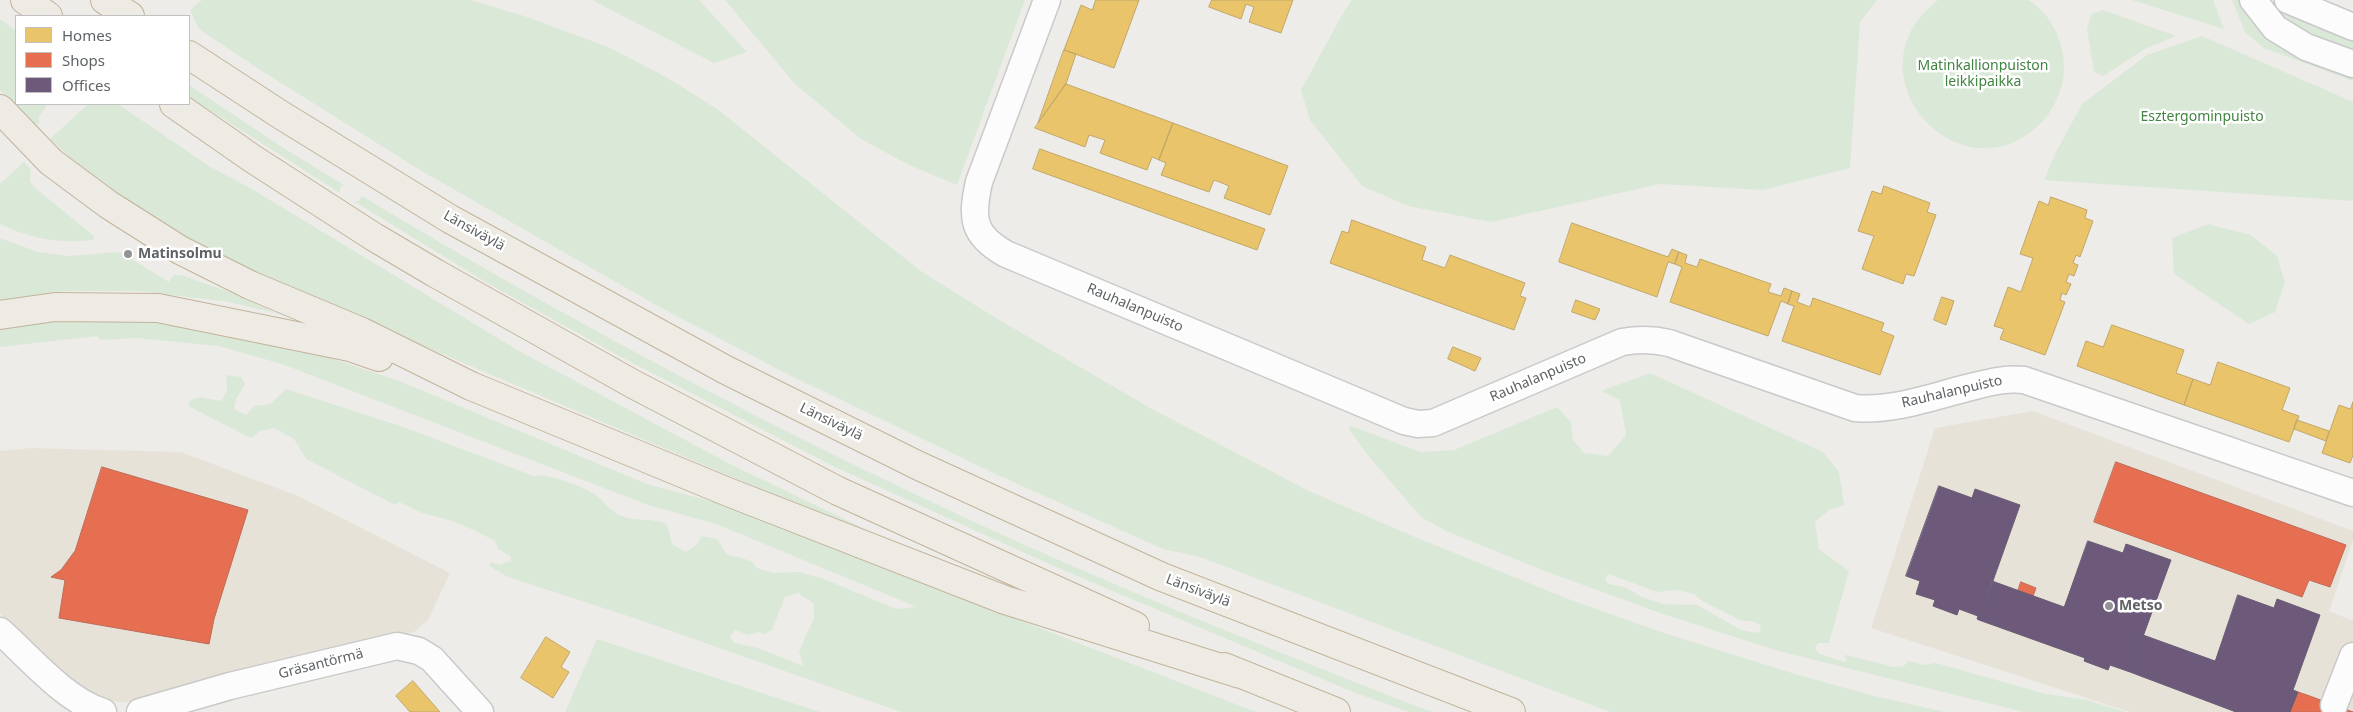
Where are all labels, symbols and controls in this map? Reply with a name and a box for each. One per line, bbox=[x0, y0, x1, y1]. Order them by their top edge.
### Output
legend bbox=[15, 15, 190, 105]
text: Homes bbox=[62, 25, 112, 45]
text: Shops bbox=[62, 50, 105, 70]
park label: Matinkallionpuiston leikkipaikka bbox=[1918, 58, 2048, 90]
text: Offices bbox=[62, 75, 111, 95]
park label: Esztergominpuisto bbox=[2140, 109, 2264, 125]
street label: Länsiväylä bbox=[440, 207, 508, 255]
place label: Matinsolmu bbox=[138, 246, 222, 262]
marker: Matinsolmu bbox=[122, 248, 134, 260]
street label: Rauhalanpuisto bbox=[1084, 280, 1186, 336]
street label: Rauhalanpuisto bbox=[1487, 350, 1589, 406]
street label: Rauhalanpuisto bbox=[1900, 372, 2004, 412]
street label: Länsiväylä bbox=[797, 400, 865, 444]
street label: Länsiväylä bbox=[1163, 571, 1233, 611]
place label: Metso bbox=[2119, 598, 2162, 614]
marker: Metso bbox=[2103, 600, 2115, 612]
street label: Gräsantörmä bbox=[277, 645, 365, 683]

